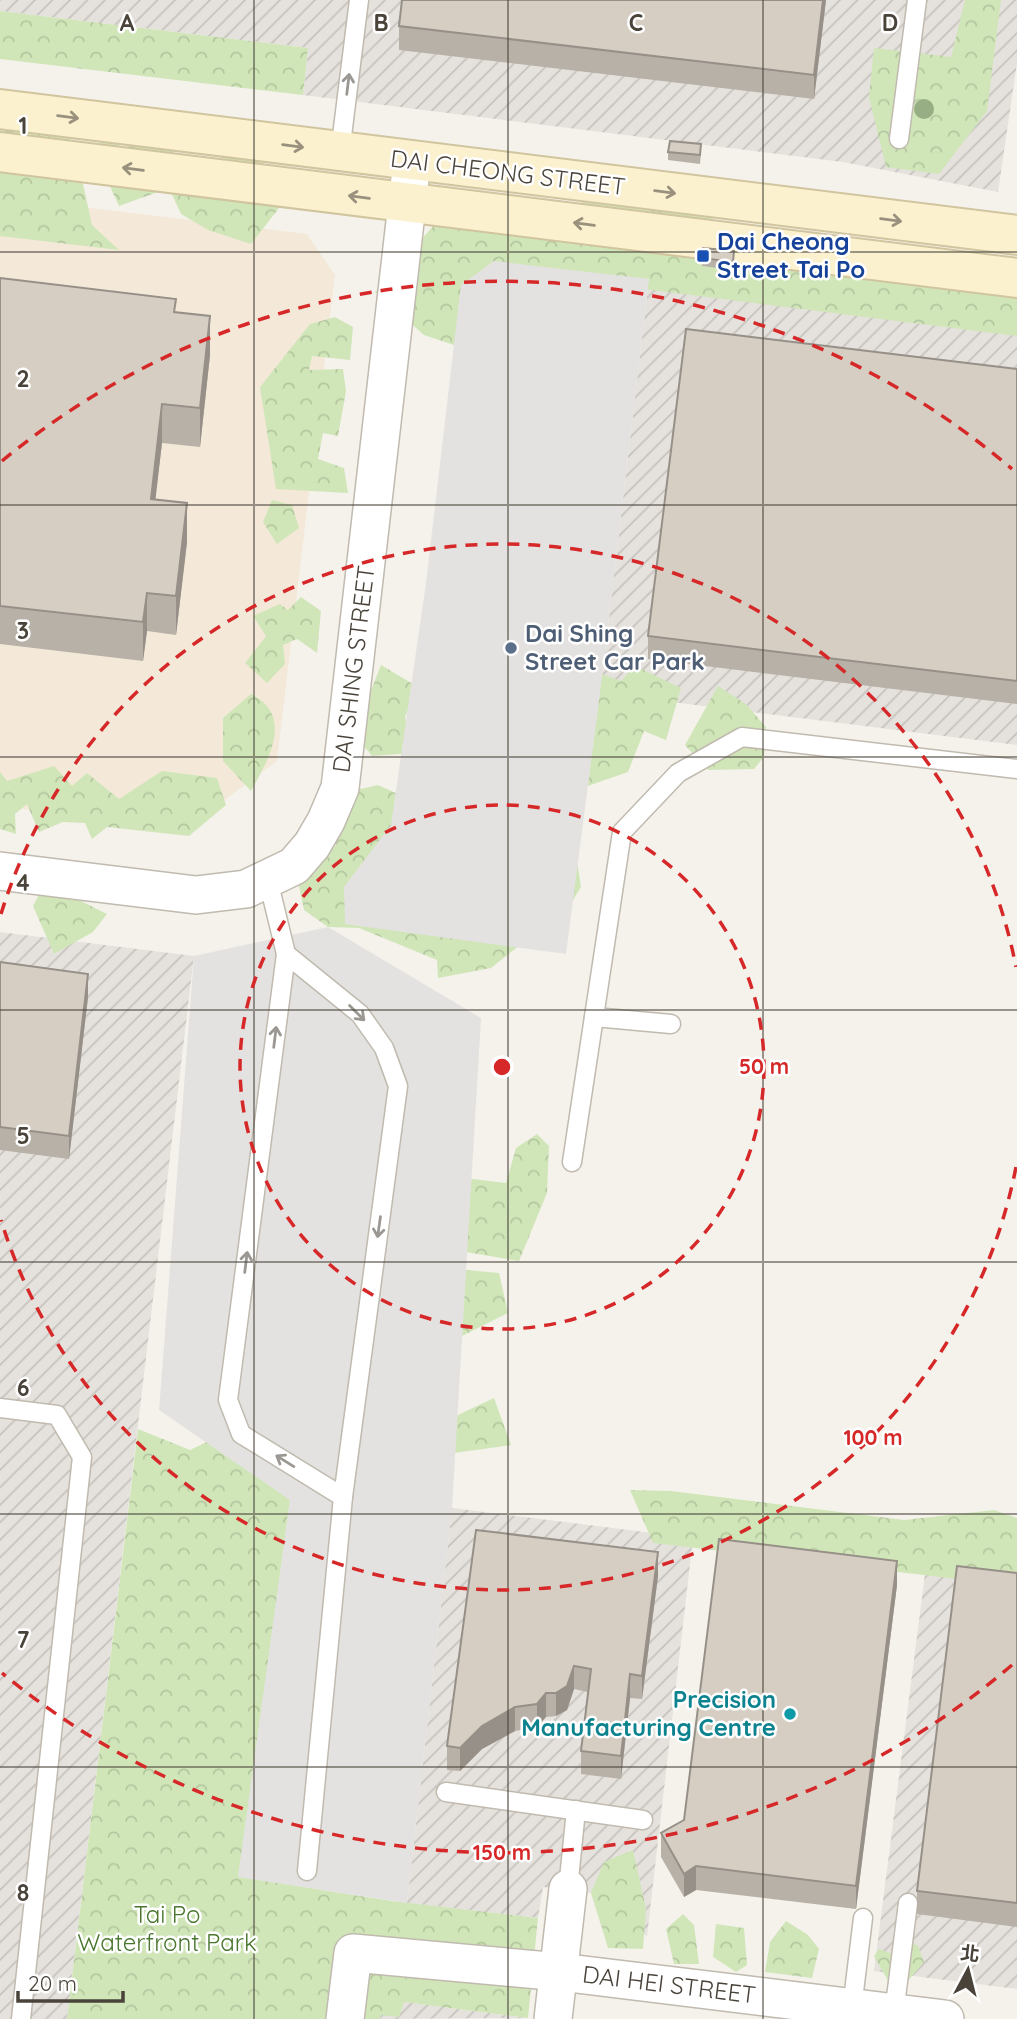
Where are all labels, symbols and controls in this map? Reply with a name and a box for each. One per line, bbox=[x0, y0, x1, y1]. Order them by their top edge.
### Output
text: A bbox=[120, 8, 135, 37]
text: B bbox=[373, 8, 389, 37]
text: C bbox=[629, 8, 643, 37]
text: D bbox=[882, 8, 898, 37]
one-way arrow bbox=[342, 73, 355, 96]
text: 1 bbox=[19, 111, 27, 140]
one-way arrow bbox=[56, 111, 79, 124]
one-way arrow bbox=[282, 139, 304, 152]
street label: DAI CHEONG STREET bbox=[389, 143, 627, 201]
one-way arrow bbox=[122, 162, 145, 175]
one-way arrow bbox=[653, 186, 676, 199]
one-way arrow bbox=[348, 190, 371, 203]
one-way arrow bbox=[879, 213, 902, 226]
one-way arrow bbox=[574, 218, 596, 231]
place label: Dai Cheong Street Tai Po bbox=[717, 226, 865, 284]
marker: Dai Cheong Street Tai Po bbox=[695, 248, 711, 264]
text: 2 bbox=[16, 364, 30, 393]
street label: DAI SHING STREET bbox=[325, 564, 381, 774]
text: 3 bbox=[17, 616, 29, 645]
place label: Dai Shing Street Car Park bbox=[525, 618, 705, 676]
marker: Dai Shing Street Car Park bbox=[503, 640, 519, 656]
text: 4 bbox=[16, 868, 30, 897]
one-way arrow bbox=[348, 1005, 365, 1022]
one-way arrow bbox=[269, 1026, 282, 1048]
text: 50 m bbox=[739, 1053, 789, 1079]
centre of rings bbox=[490, 1055, 514, 1079]
text: 5 bbox=[16, 1121, 30, 1150]
one-way arrow bbox=[373, 1216, 386, 1238]
one-way arrow bbox=[240, 1251, 253, 1274]
text: 6 bbox=[17, 1373, 29, 1402]
text: 100 m bbox=[843, 1424, 903, 1450]
one-way arrow bbox=[276, 1453, 296, 1467]
text: 7 bbox=[17, 1625, 30, 1654]
place label: Precision Manufacturing Centre bbox=[521, 1684, 776, 1742]
marker: Precision Manufacturing Centre bbox=[782, 1706, 798, 1722]
text: 150 m bbox=[473, 1839, 531, 1865]
text: 8 bbox=[17, 1878, 29, 1907]
park label: Tai Po Waterfront Park bbox=[77, 1899, 257, 1957]
north arrow bbox=[933, 1935, 1003, 2005]
text: 北 bbox=[959, 1940, 981, 1966]
street label: DAI HEI STREET bbox=[581, 1958, 758, 2010]
scale bar bbox=[18, 1960, 122, 2004]
text: 20 m bbox=[28, 1970, 77, 1996]

